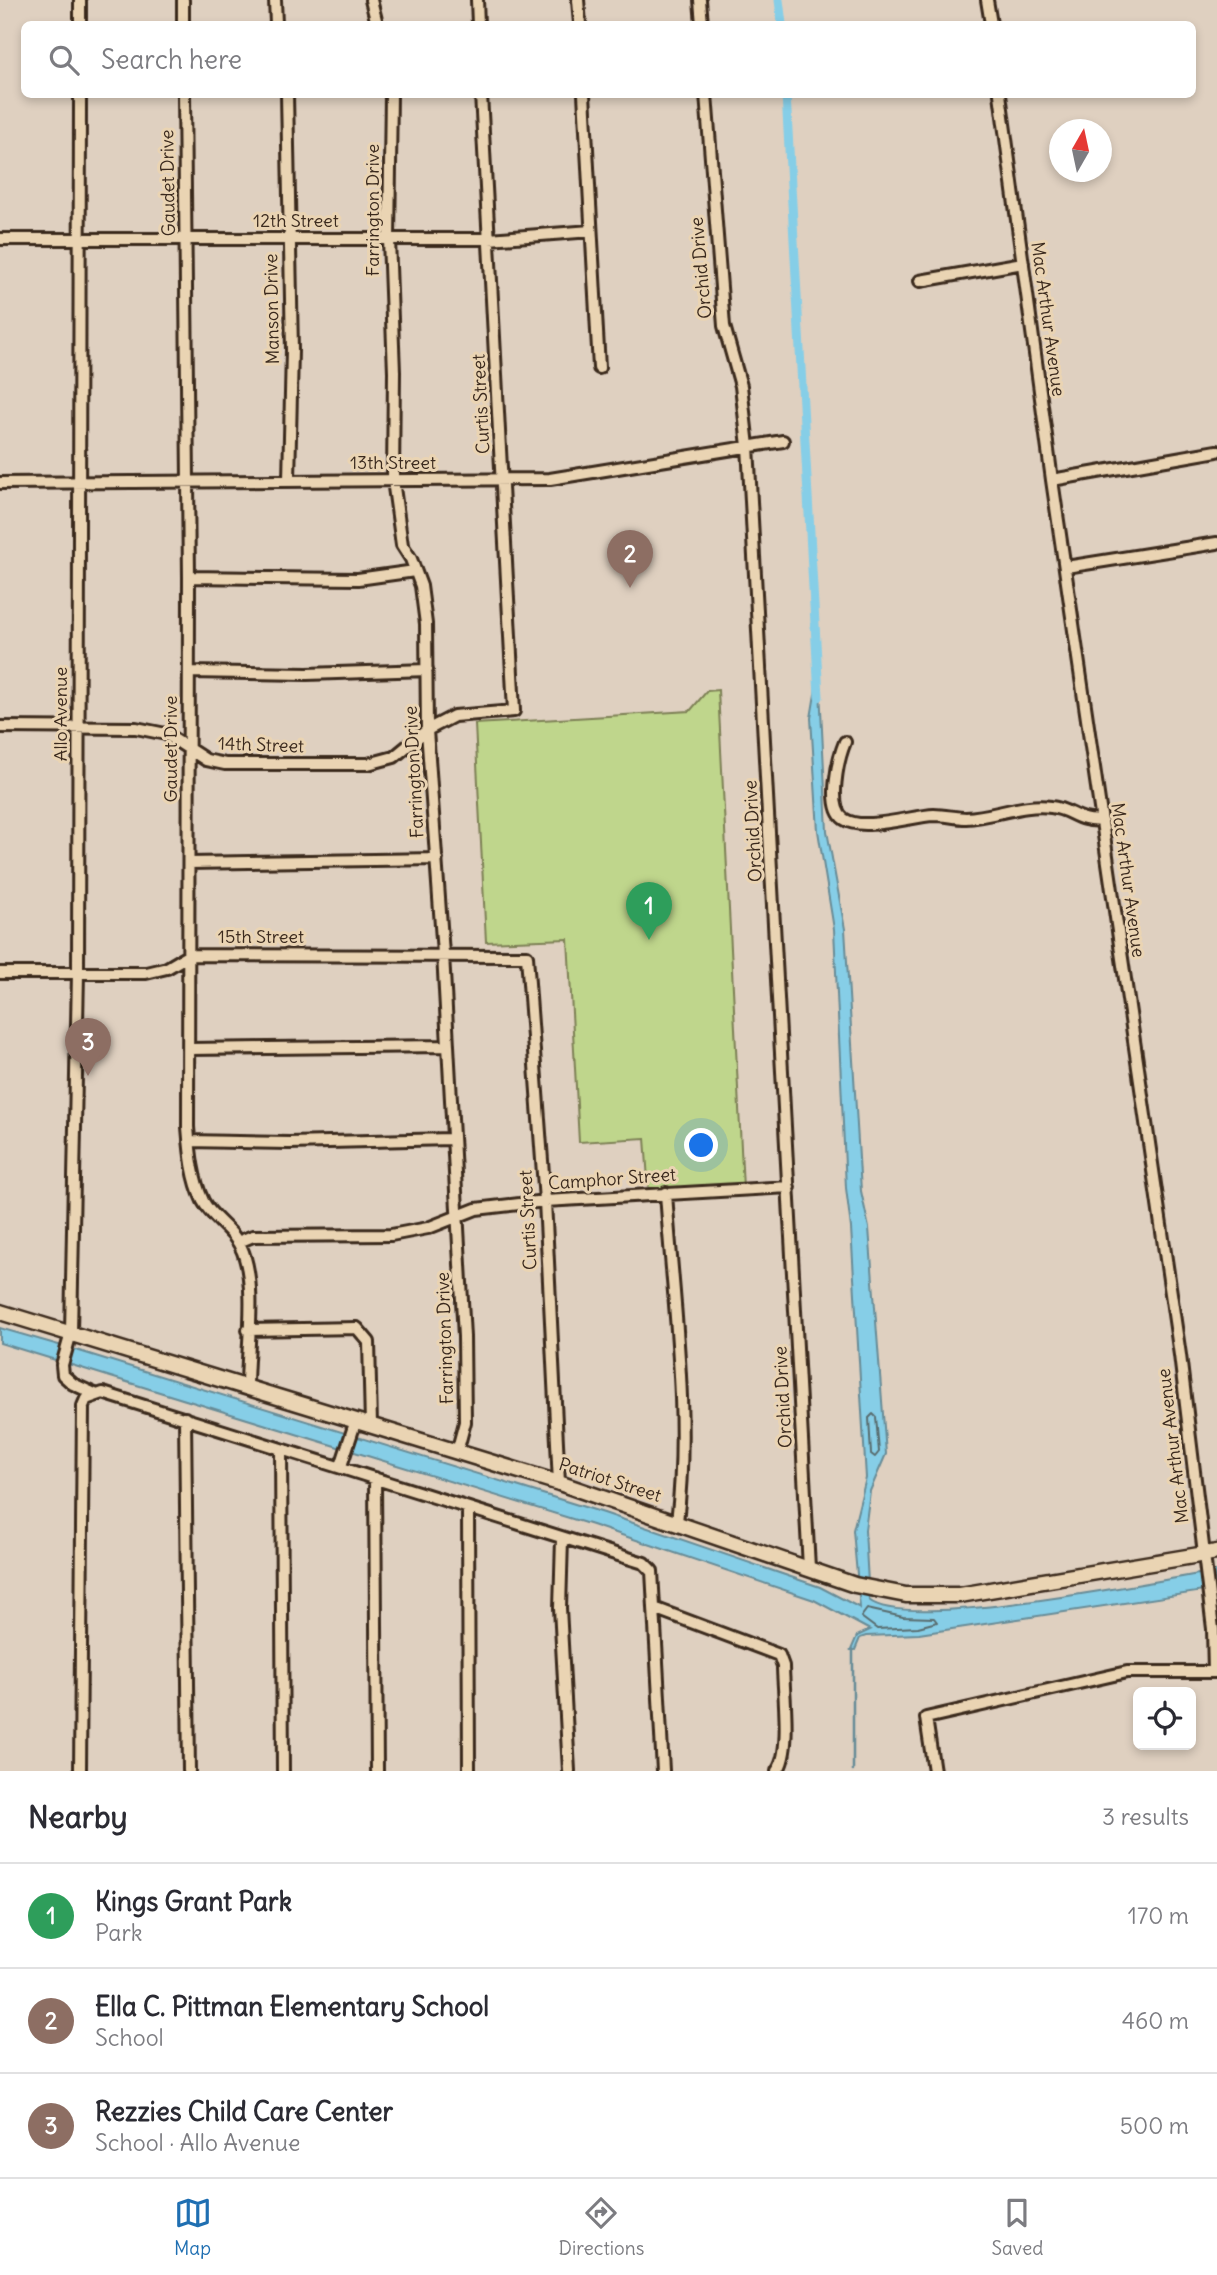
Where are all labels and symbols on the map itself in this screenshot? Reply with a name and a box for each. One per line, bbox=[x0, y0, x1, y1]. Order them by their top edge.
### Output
north arrow bbox=[1049, 119, 1112, 182]
street label: Gaudet Drive bbox=[155, 129, 180, 237]
street label: Farrington Drive bbox=[361, 144, 384, 276]
street label: 12th Street bbox=[253, 209, 339, 232]
street label: Orchid Drive bbox=[685, 216, 716, 320]
street label: Mac Arthur Avenue bbox=[1026, 240, 1071, 398]
street label: Manson Drive bbox=[259, 253, 284, 365]
street label: Curtis Street bbox=[466, 353, 495, 455]
street label: 13th Street bbox=[350, 451, 436, 474]
pin: 2 bbox=[607, 530, 653, 588]
street label: Allo Avenue bbox=[49, 667, 72, 761]
street label: Gaudet Drive bbox=[159, 696, 182, 802]
street label: Farrington Drive bbox=[399, 705, 428, 839]
street label: 14th Street bbox=[217, 732, 305, 757]
street label: Orchid Drive bbox=[738, 779, 767, 883]
street label: Mac Arthur Avenue bbox=[1106, 801, 1151, 959]
pin: 1 bbox=[626, 882, 672, 940]
street label: 15th Street bbox=[218, 925, 304, 948]
pin: 3 bbox=[65, 1018, 111, 1076]
your location bbox=[684, 1128, 718, 1162]
street label: Camphor Street bbox=[547, 1163, 677, 1194]
street label: Curtis Street bbox=[513, 1169, 542, 1271]
street label: Farrington Drive bbox=[431, 1272, 458, 1405]
street label: Orchid Drive bbox=[768, 1345, 797, 1449]
street label: Mac Arthur Avenue bbox=[1152, 1367, 1193, 1525]
street label: Patriot Street bbox=[556, 1452, 664, 1507]

